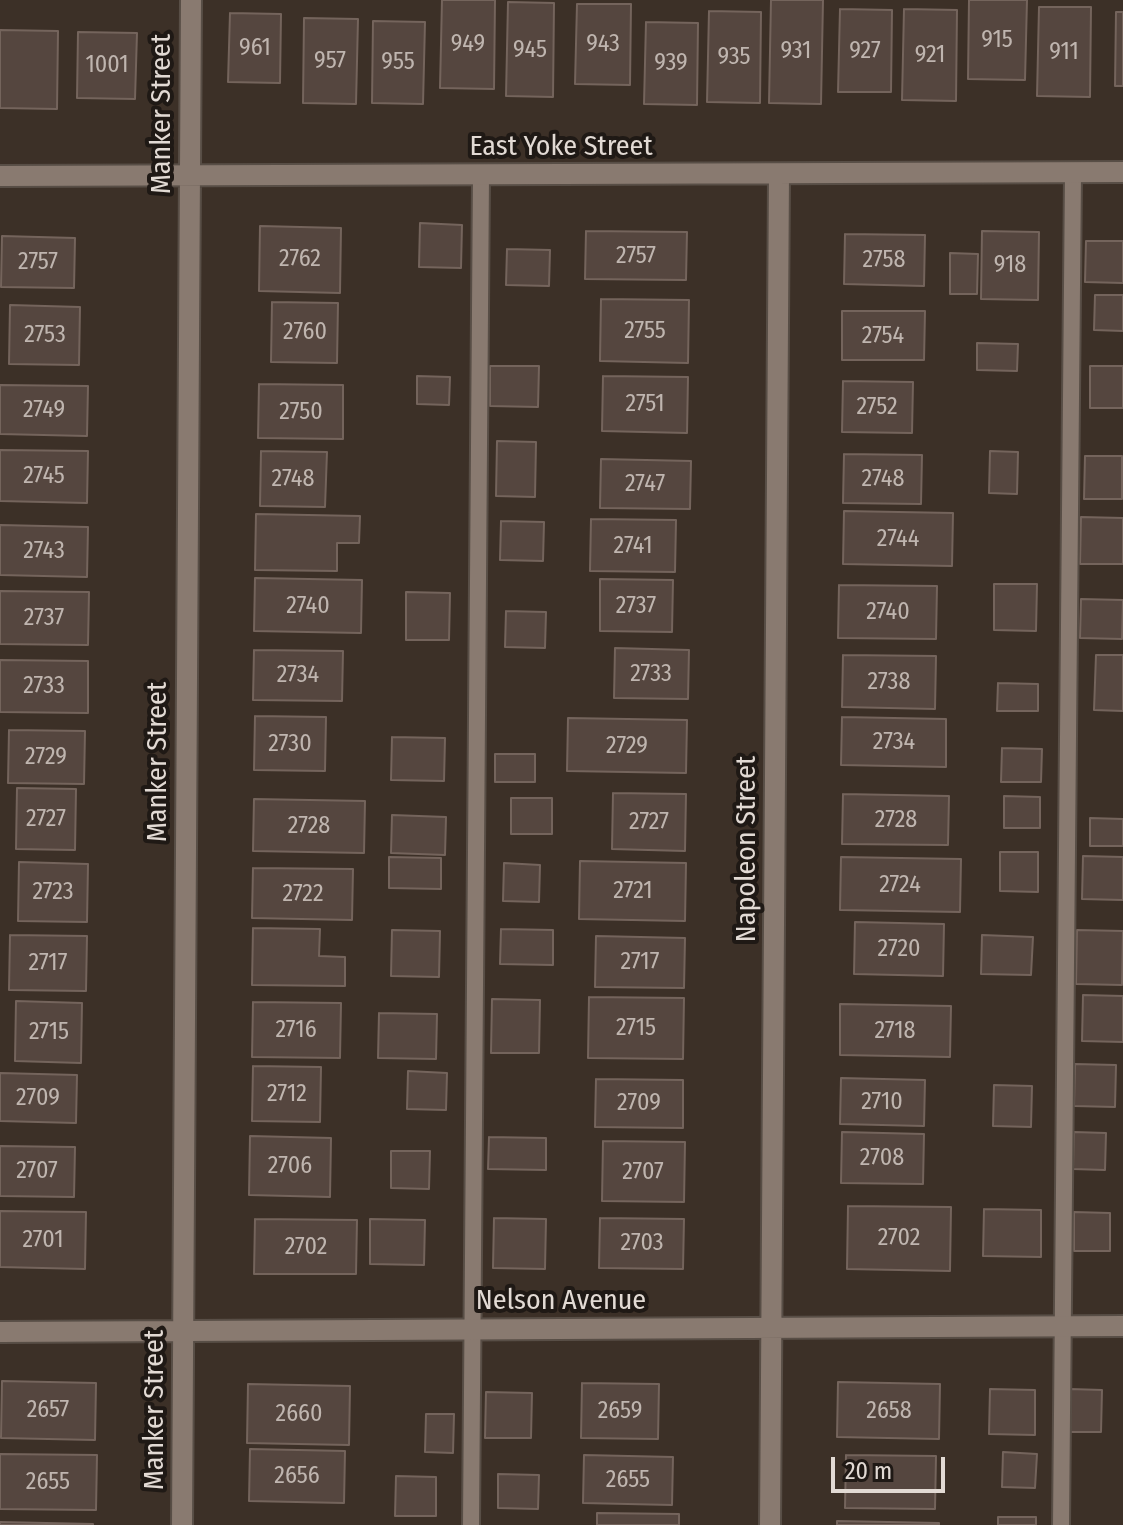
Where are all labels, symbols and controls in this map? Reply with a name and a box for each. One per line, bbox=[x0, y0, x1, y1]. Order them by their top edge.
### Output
house number: 915 bbox=[981, 26, 1013, 54]
house number: 949 bbox=[451, 30, 485, 58]
house number: 943 bbox=[586, 30, 620, 58]
street label: Manker Street bbox=[145, 34, 179, 194]
house number: 961 bbox=[239, 34, 271, 62]
house number: 945 bbox=[513, 36, 547, 64]
house number: 931 bbox=[781, 37, 811, 65]
house number: 927 bbox=[849, 37, 881, 65]
house number: 911 bbox=[1049, 38, 1079, 66]
house number: 921 bbox=[915, 41, 945, 69]
house number: 935 bbox=[717, 43, 751, 71]
house number: 957 bbox=[314, 47, 346, 75]
house number: 955 bbox=[381, 48, 415, 76]
house number: 939 bbox=[654, 49, 688, 77]
house number: 1001 bbox=[85, 51, 129, 79]
street label: East Yoke Street bbox=[469, 130, 653, 164]
house number: 2757 bbox=[616, 242, 656, 270]
house number: 2762 bbox=[279, 245, 321, 273]
house number: 2758 bbox=[863, 246, 905, 274]
house number: 2757 bbox=[18, 248, 58, 276]
house number: 918 bbox=[994, 251, 1026, 279]
house number: 2755 bbox=[624, 317, 666, 345]
house number: 2760 bbox=[283, 318, 327, 346]
house number: 2753 bbox=[24, 321, 66, 349]
house number: 2754 bbox=[862, 322, 904, 350]
house number: 2751 bbox=[626, 390, 664, 418]
house number: 2752 bbox=[856, 393, 898, 421]
house number: 2749 bbox=[23, 396, 65, 424]
house number: 2750 bbox=[279, 398, 323, 426]
house number: 2745 bbox=[23, 462, 65, 490]
house number: 2748 bbox=[272, 465, 314, 493]
house number: 2748 bbox=[862, 465, 904, 493]
house number: 2747 bbox=[625, 470, 665, 498]
house number: 2744 bbox=[877, 525, 919, 553]
house number: 2741 bbox=[613, 532, 653, 560]
house number: 2743 bbox=[23, 537, 65, 565]
house number: 2740 bbox=[286, 592, 330, 620]
house number: 2737 bbox=[616, 592, 656, 620]
house number: 2740 bbox=[866, 598, 910, 626]
house number: 2737 bbox=[24, 604, 64, 632]
house number: 2733 bbox=[630, 660, 672, 688]
house number: 2734 bbox=[277, 661, 319, 689]
house number: 2738 bbox=[868, 668, 910, 696]
house number: 2733 bbox=[23, 672, 65, 700]
street label: Manker Street bbox=[141, 682, 175, 842]
house number: 2734 bbox=[873, 728, 915, 756]
house number: 2730 bbox=[268, 730, 312, 758]
house number: 2729 bbox=[606, 732, 648, 760]
house number: 2729 bbox=[25, 743, 67, 771]
street label: Napoleon Street bbox=[730, 756, 764, 942]
house number: 2727 bbox=[26, 805, 66, 833]
house number: 2728 bbox=[875, 806, 917, 834]
house number: 2727 bbox=[629, 808, 669, 836]
house number: 2728 bbox=[288, 812, 330, 840]
house number: 2724 bbox=[879, 871, 921, 899]
house number: 2721 bbox=[613, 877, 653, 905]
house number: 2723 bbox=[32, 878, 74, 906]
house number: 2722 bbox=[282, 880, 324, 908]
house number: 2720 bbox=[878, 935, 920, 963]
house number: 2717 bbox=[621, 948, 659, 976]
house number: 2717 bbox=[29, 949, 67, 977]
house number: 2715 bbox=[616, 1014, 656, 1042]
house number: 2716 bbox=[275, 1016, 317, 1044]
house number: 2718 bbox=[874, 1017, 916, 1045]
house number: 2715 bbox=[29, 1018, 69, 1046]
house number: 2712 bbox=[267, 1080, 307, 1108]
house number: 2709 bbox=[16, 1084, 60, 1112]
house number: 2710 bbox=[861, 1088, 903, 1116]
house number: 2709 bbox=[617, 1089, 661, 1117]
house number: 2708 bbox=[860, 1144, 904, 1172]
house number: 2706 bbox=[268, 1152, 312, 1180]
house number: 2707 bbox=[16, 1157, 58, 1185]
house number: 2707 bbox=[622, 1158, 664, 1186]
house number: 2702 bbox=[878, 1224, 920, 1252]
house number: 2701 bbox=[22, 1226, 64, 1254]
house number: 2703 bbox=[621, 1229, 663, 1257]
house number: 2702 bbox=[285, 1233, 327, 1261]
street label: Nelson Avenue bbox=[476, 1284, 646, 1318]
street label: Manker Street bbox=[138, 1330, 172, 1490]
house number: 2657 bbox=[27, 1396, 69, 1424]
house number: 2659 bbox=[598, 1397, 642, 1425]
house number: 2658 bbox=[866, 1397, 912, 1425]
house number: 2660 bbox=[276, 1400, 322, 1428]
scale bar bbox=[835, 1441, 949, 1491]
text: 20 m bbox=[845, 1457, 892, 1485]
house number: 2656 bbox=[274, 1462, 320, 1490]
house number: 2655 bbox=[606, 1466, 650, 1494]
house number: 2655 bbox=[26, 1468, 70, 1496]

